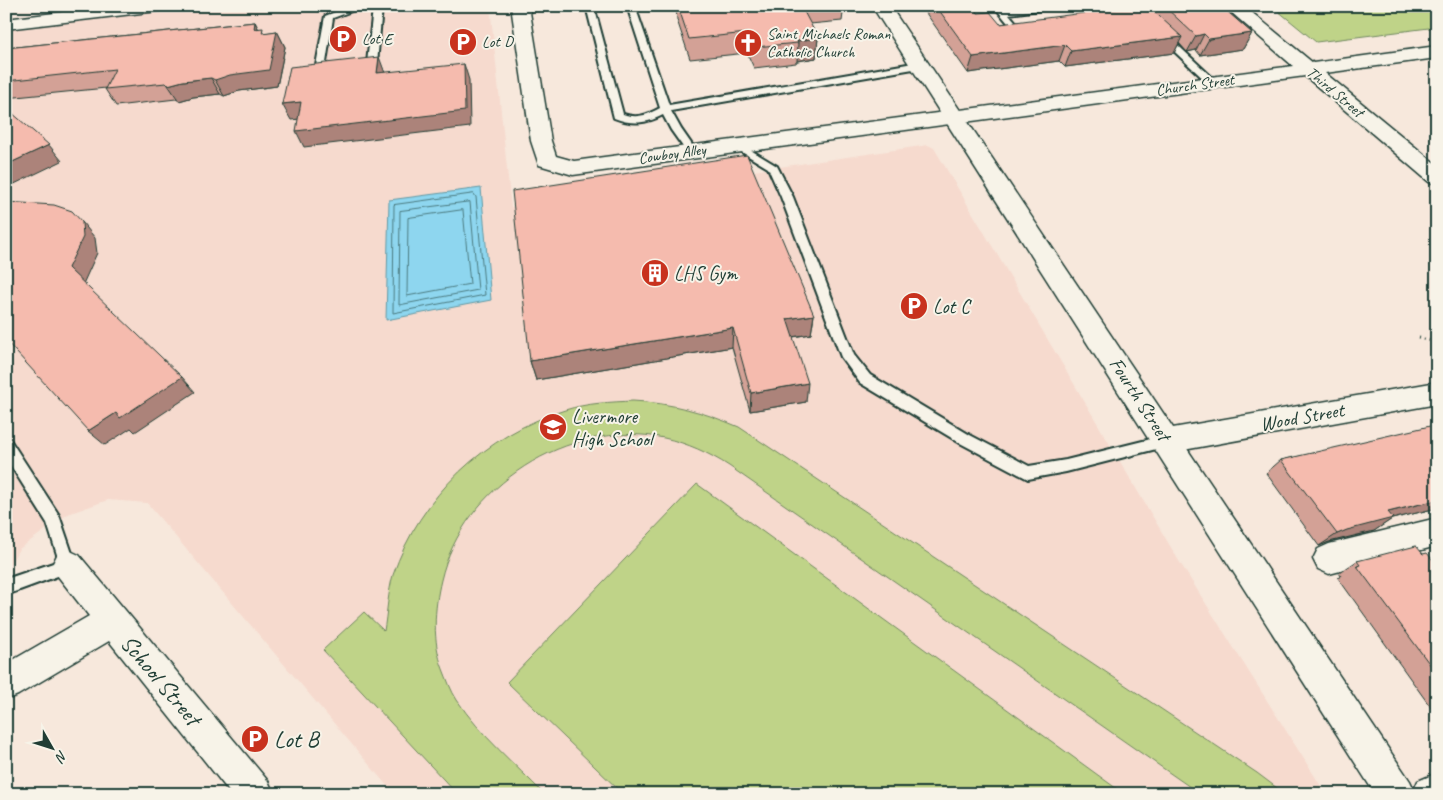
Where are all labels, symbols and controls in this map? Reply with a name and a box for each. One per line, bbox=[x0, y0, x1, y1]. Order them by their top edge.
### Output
parking icon: Lot E bbox=[328, 24, 358, 54]
place label: Saint Michaels Roman Catholic Church bbox=[767, 24, 891, 62]
parking icon: Lot D bbox=[448, 27, 478, 57]
church icon: Saint Michaels Roman Catholic Church bbox=[733, 28, 763, 58]
place label: Lot E bbox=[362, 29, 395, 49]
place label: Lot D bbox=[482, 32, 515, 52]
street label: Third Street bbox=[1302, 62, 1370, 123]
street label: Church Street bbox=[1155, 69, 1237, 100]
street label: Cowboy Alley bbox=[637, 139, 708, 169]
building icon: LHS Gym bbox=[640, 258, 670, 288]
place label: LHS Gym bbox=[674, 261, 739, 286]
parking icon: Lot C bbox=[899, 291, 929, 321]
place label: Lot C bbox=[933, 294, 972, 319]
street label: Fourth Street bbox=[1104, 353, 1178, 448]
street label: Wood Street bbox=[1258, 397, 1348, 437]
place label: Livermore High School bbox=[572, 404, 656, 452]
school or university icon: Livermore High School bbox=[538, 412, 568, 442]
street label: School Street bbox=[114, 628, 210, 734]
north arrow bbox=[28, 722, 78, 772]
parking icon: Lot B bbox=[240, 724, 270, 754]
place label: Lot B bbox=[274, 724, 320, 754]
text: N bbox=[51, 747, 71, 766]

